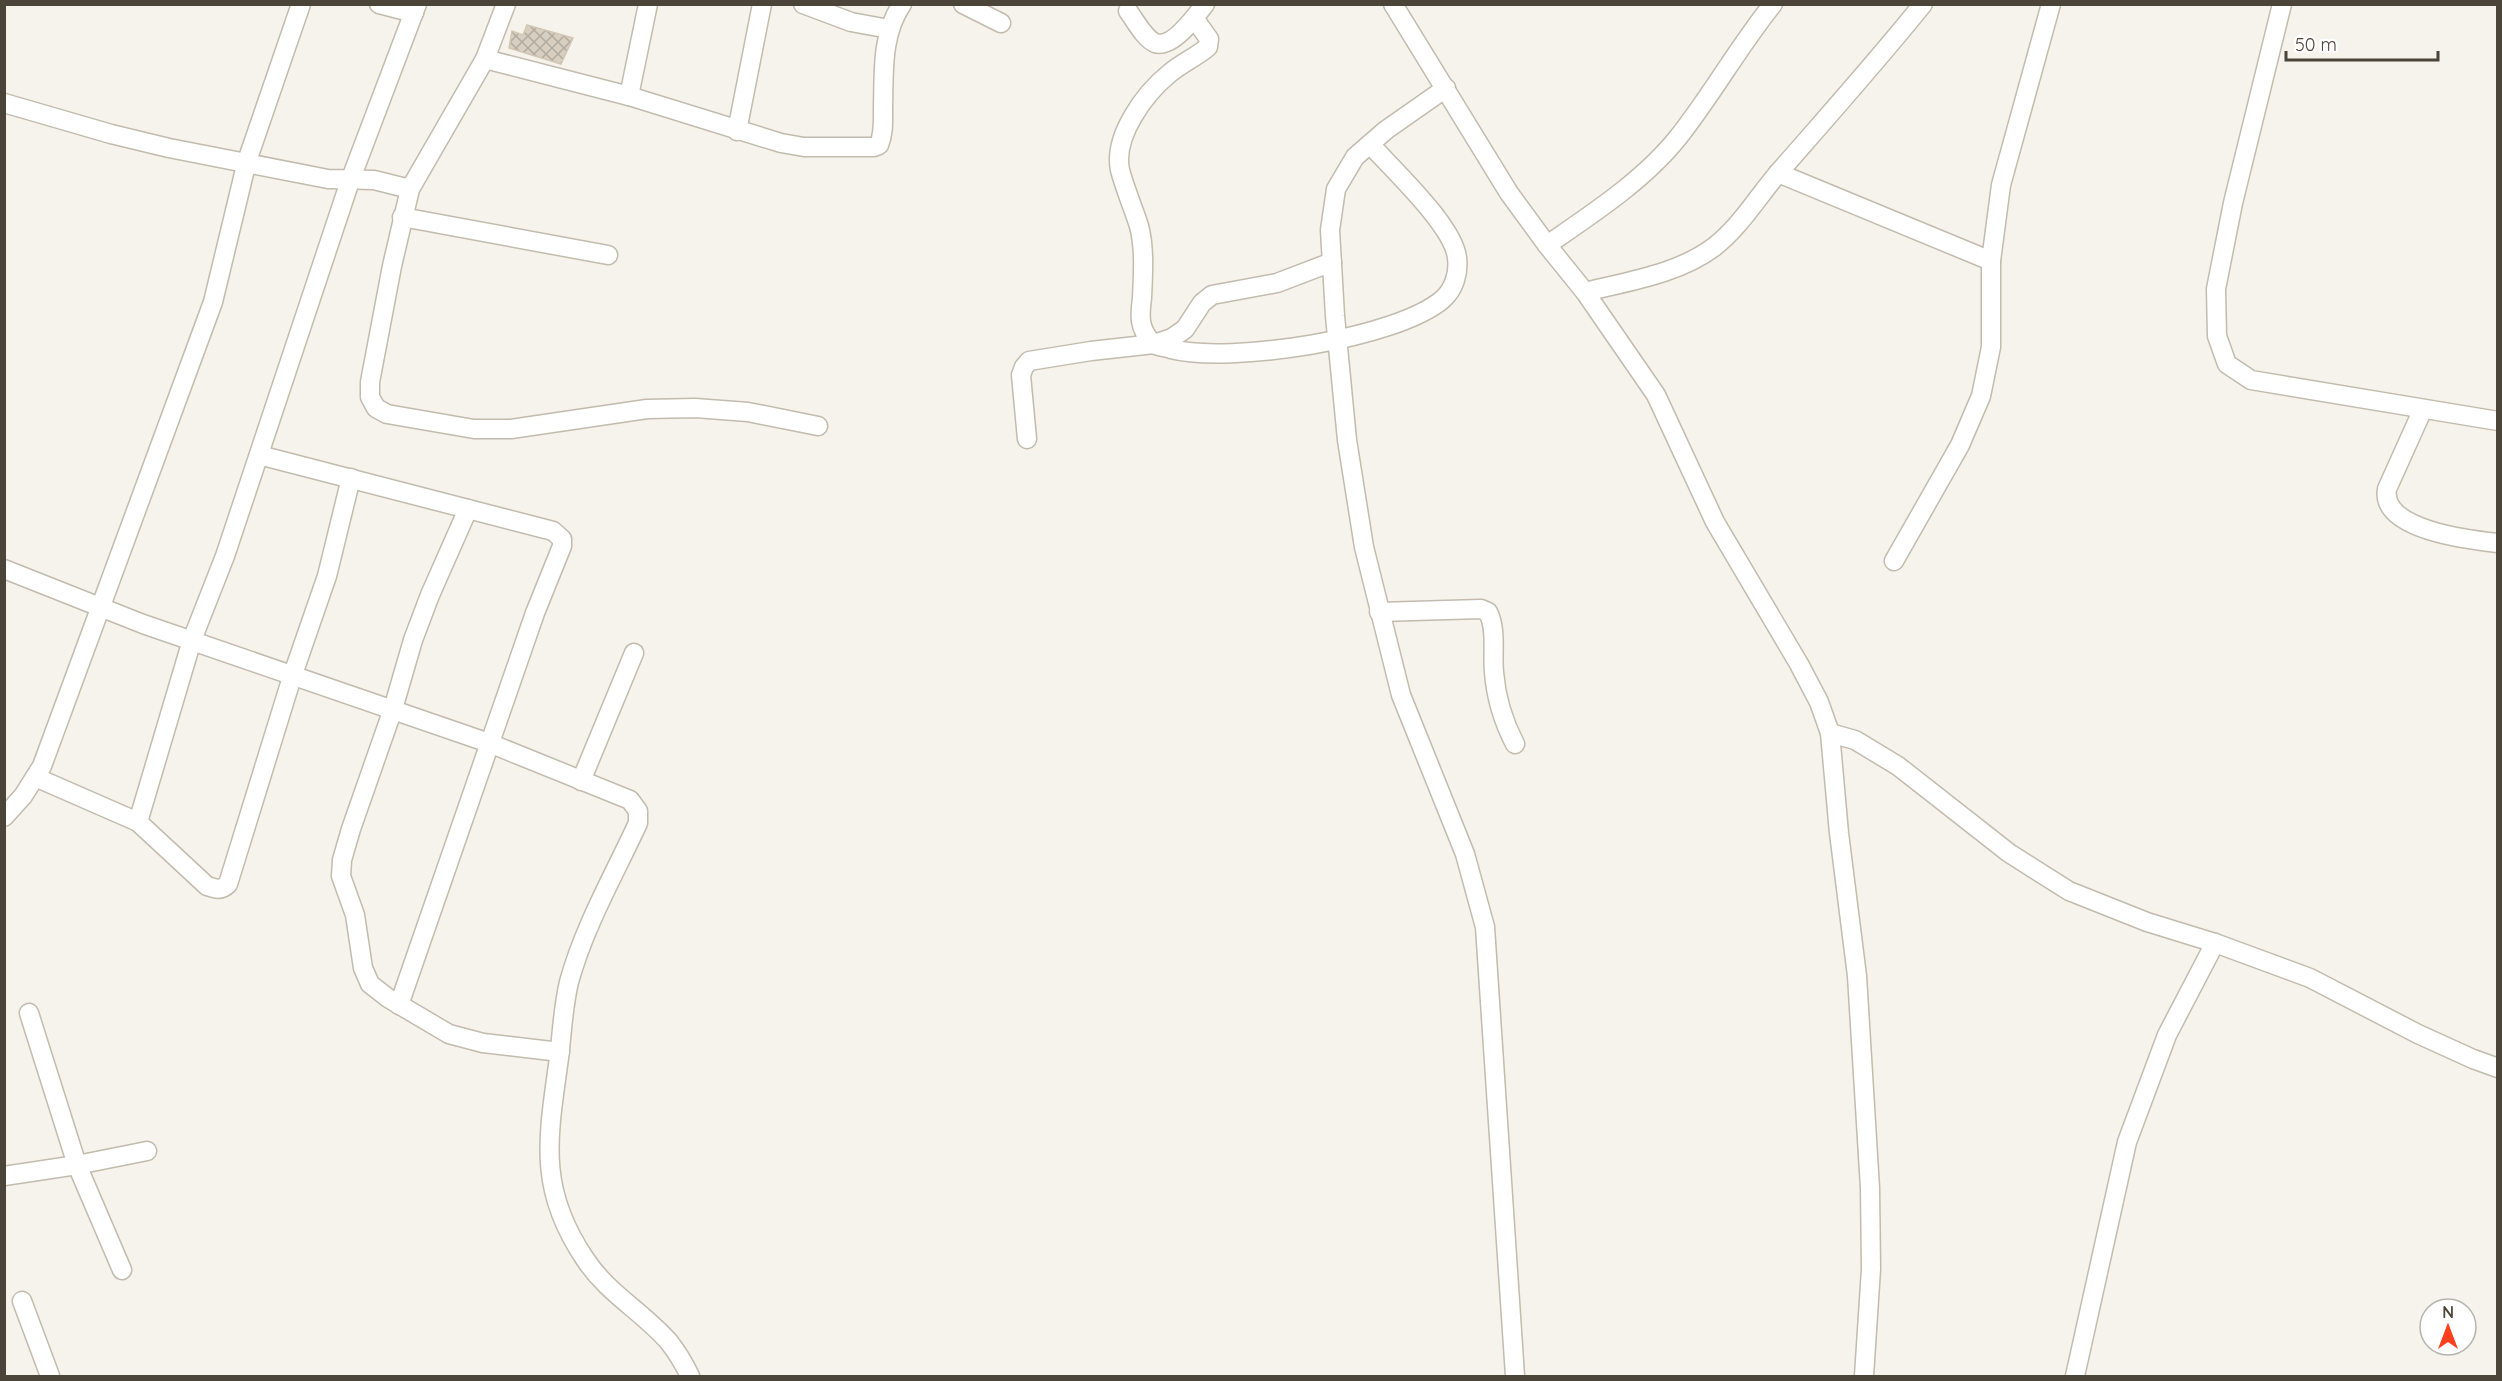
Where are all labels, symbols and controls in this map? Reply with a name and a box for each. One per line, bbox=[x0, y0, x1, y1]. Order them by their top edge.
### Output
scale bar bbox=[2286, 24, 2438, 62]
text: 50 m bbox=[2295, 33, 2337, 56]
north arrow bbox=[2418, 1297, 2478, 1357]
text: N bbox=[2442, 1302, 2454, 1322]

